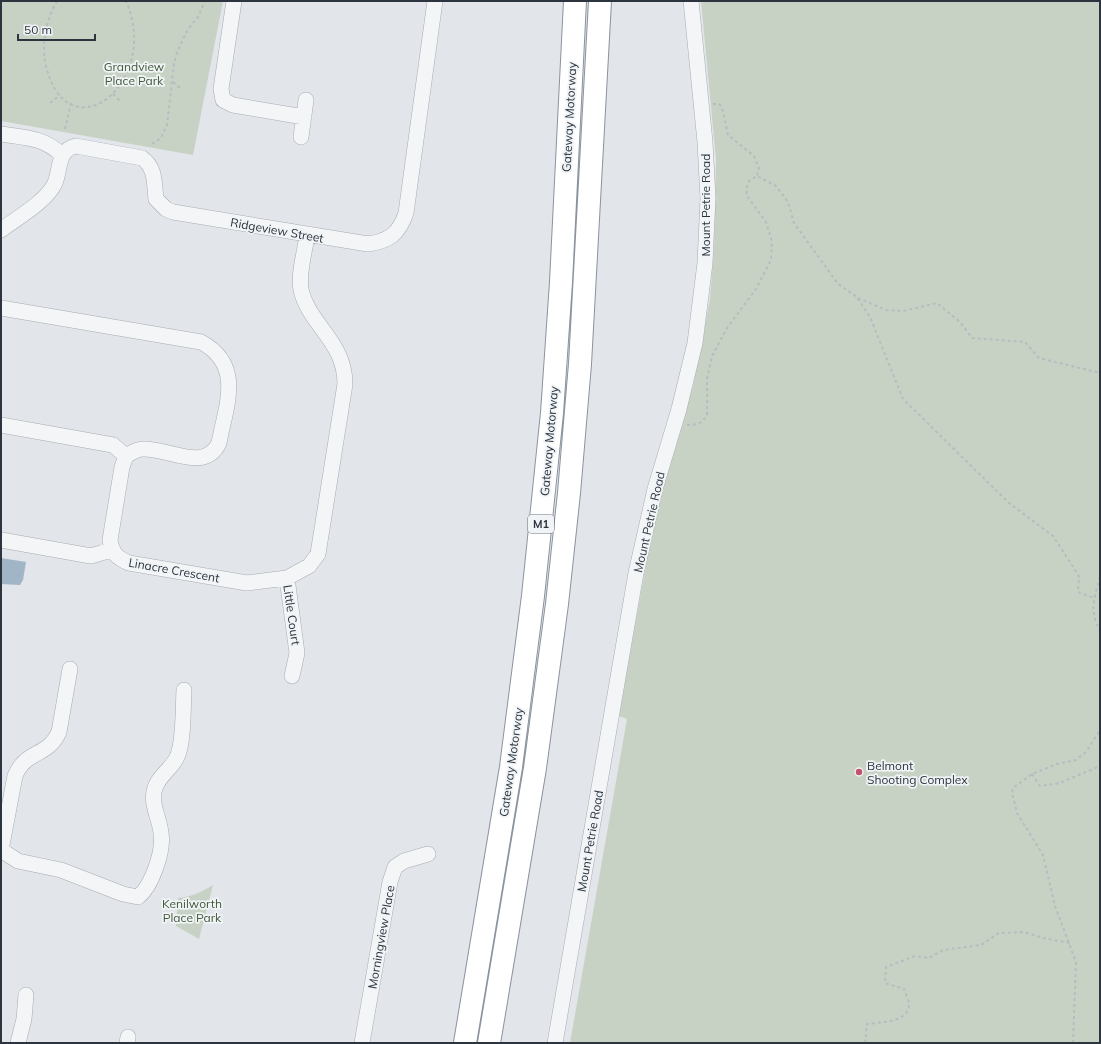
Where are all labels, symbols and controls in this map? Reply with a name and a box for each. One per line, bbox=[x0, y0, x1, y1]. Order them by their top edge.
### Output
scale bar bbox=[18, 16, 95, 42]
text: 50 m bbox=[24, 22, 52, 37]
park label: Grandview Place Park bbox=[104, 59, 165, 88]
street label: Gateway Motorway bbox=[559, 61, 579, 172]
street label: Mount Petrie Road bbox=[698, 154, 713, 257]
street label: Ridgeview Street bbox=[229, 214, 325, 246]
street label: Gateway Motorway bbox=[537, 385, 561, 497]
street label: Mount Petrie Road bbox=[630, 470, 668, 574]
road number: M1 bbox=[528, 515, 554, 533]
street label: Linacre Crescent bbox=[127, 555, 221, 585]
street label: Little Court bbox=[280, 584, 304, 646]
street label: Gateway Motorway bbox=[496, 706, 526, 818]
place label: Belmont Shooting Complex bbox=[867, 758, 968, 787]
marker: Belmont Shooting Complex bbox=[854, 767, 864, 777]
street label: Mount Petrie Road bbox=[574, 789, 606, 893]
street label: Morningview Place bbox=[364, 884, 398, 990]
park label: Kenilworth Place Park bbox=[162, 896, 222, 925]

